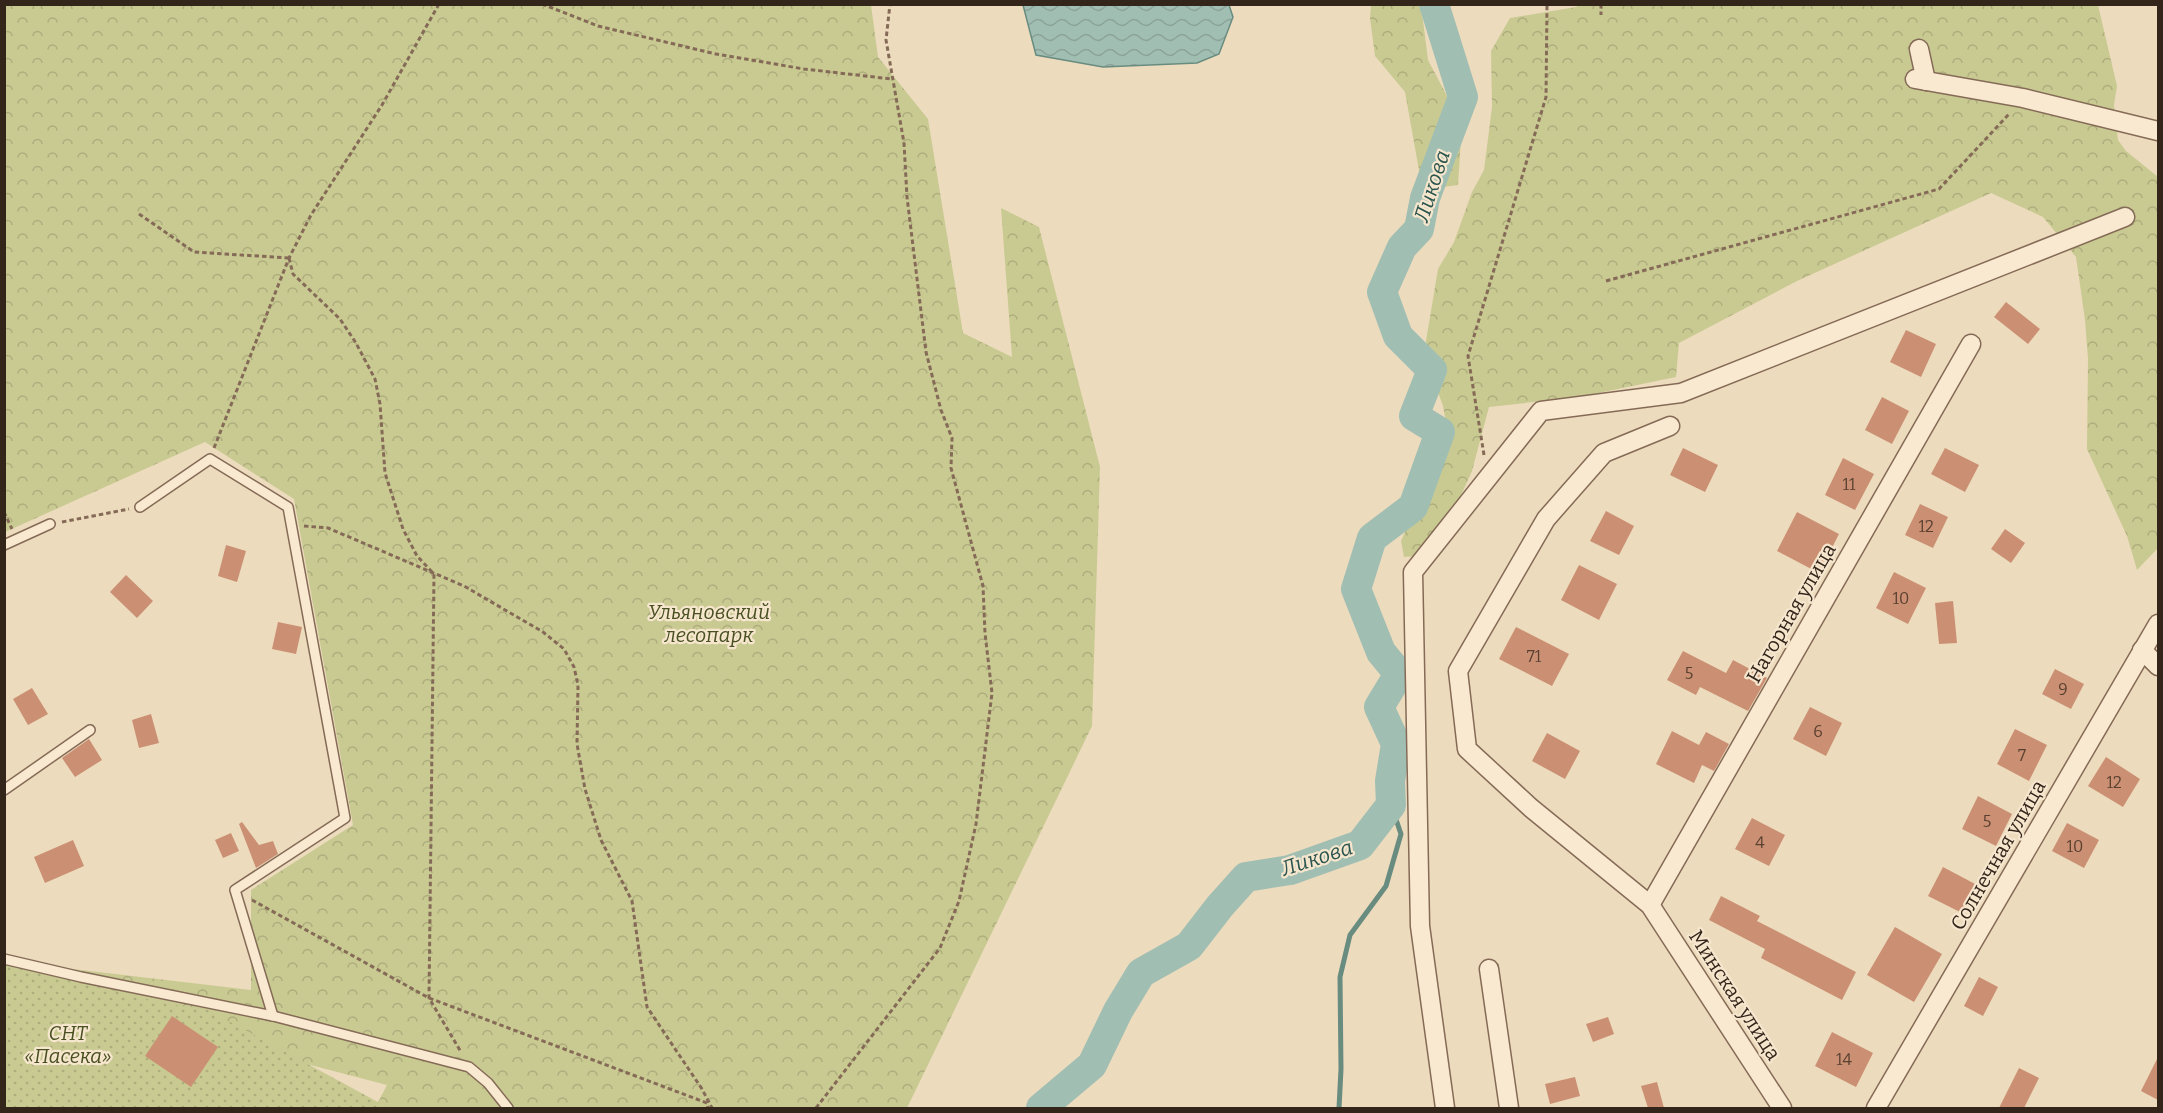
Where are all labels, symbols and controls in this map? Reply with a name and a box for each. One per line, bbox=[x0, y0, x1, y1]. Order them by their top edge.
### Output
water label: Ликова bbox=[1408, 147, 1456, 226]
house number: 11 bbox=[1843, 475, 1856, 494]
house number: 12 bbox=[1918, 517, 1934, 536]
street label: Нагорная улица bbox=[1741, 539, 1841, 687]
house number: 10 bbox=[1893, 589, 1909, 608]
park label: Ульяновский лесопарк bbox=[648, 600, 770, 647]
house number: 71 bbox=[1527, 647, 1542, 666]
house number: 5 bbox=[1685, 664, 1693, 683]
house number: 9 bbox=[2058, 680, 2068, 699]
house number: 6 bbox=[1813, 722, 1823, 741]
house number: 7 bbox=[2018, 746, 2026, 765]
house number: 12 bbox=[2106, 773, 2122, 792]
street label: Солнечная улица bbox=[1945, 776, 2051, 934]
house number: 5 bbox=[1983, 812, 1991, 831]
house number: 4 bbox=[1755, 833, 1765, 852]
water label: Ликова bbox=[1277, 834, 1356, 882]
house number: 10 bbox=[2067, 837, 2083, 856]
street label: Минская улица bbox=[1684, 925, 1786, 1065]
park label: СНТ «Пасека» bbox=[25, 1021, 111, 1068]
house number: 14 bbox=[1836, 1050, 1853, 1069]

